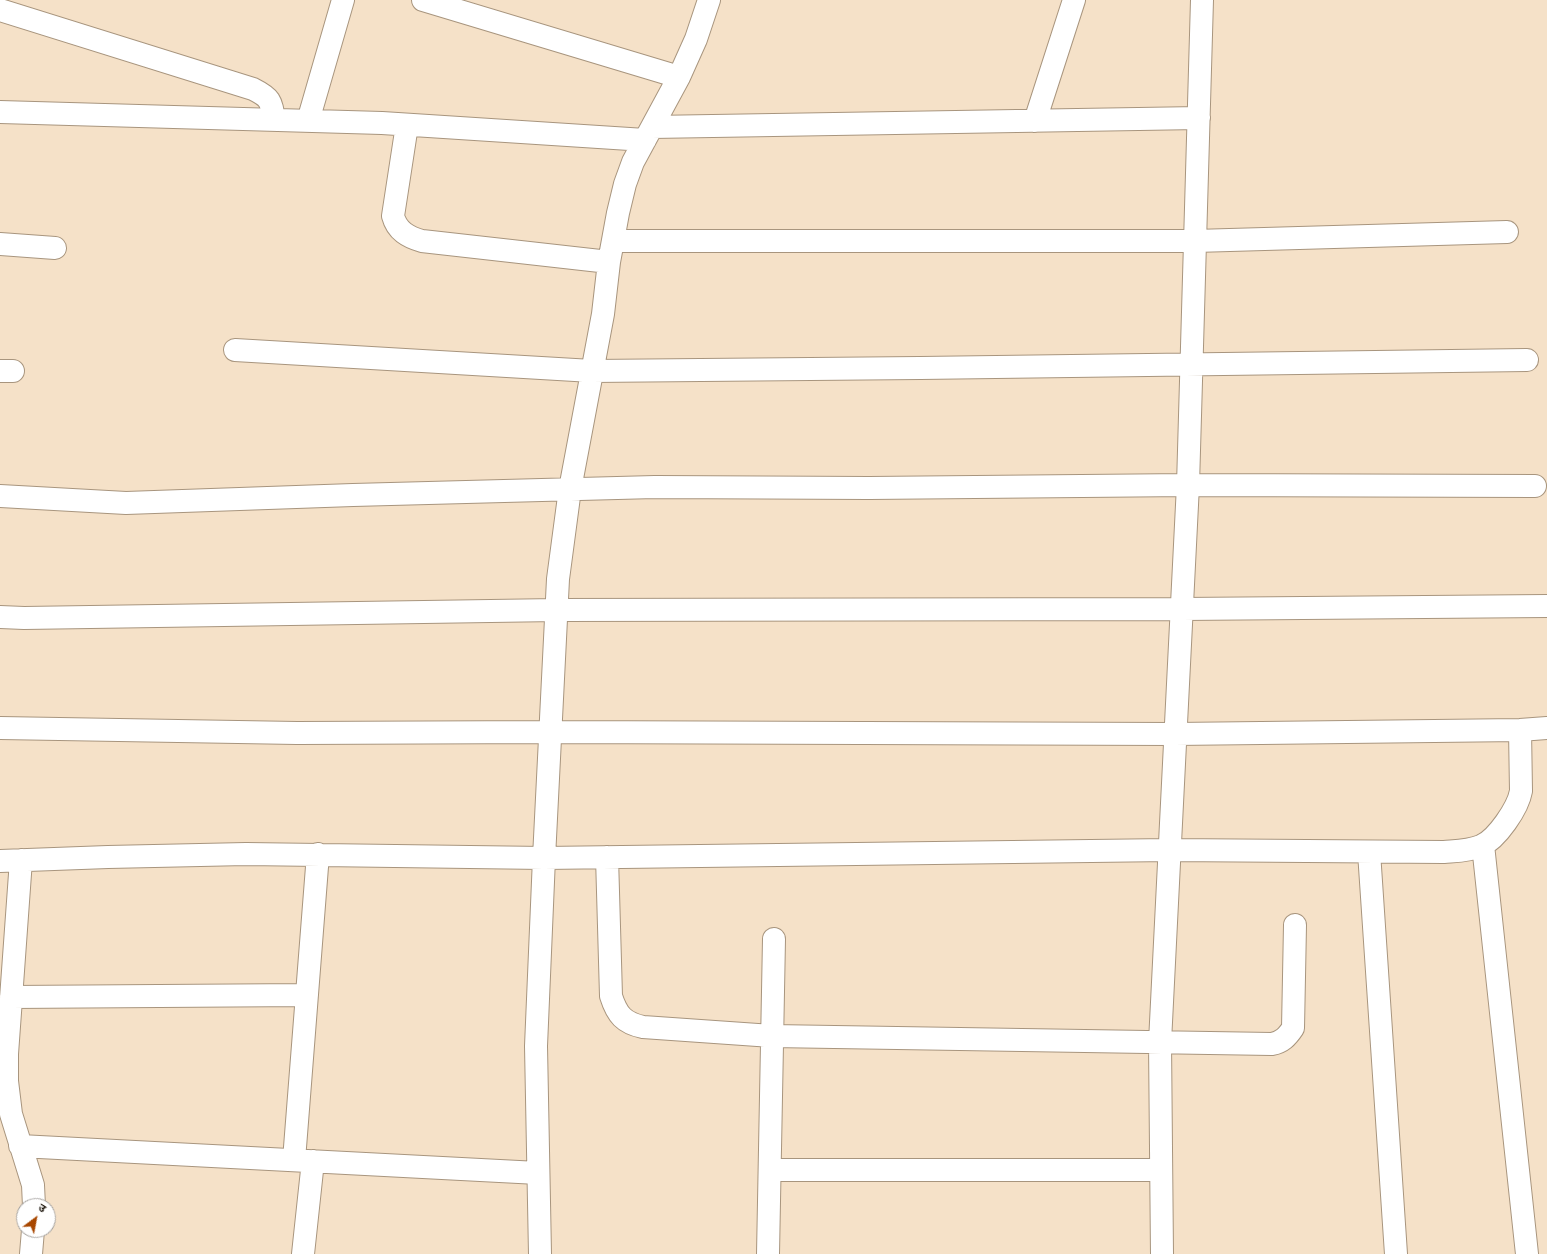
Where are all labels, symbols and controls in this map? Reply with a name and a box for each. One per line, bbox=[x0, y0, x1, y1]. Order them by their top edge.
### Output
north arrow bbox=[16, 1198, 56, 1238]
text: उ bbox=[36, 1202, 48, 1215]

